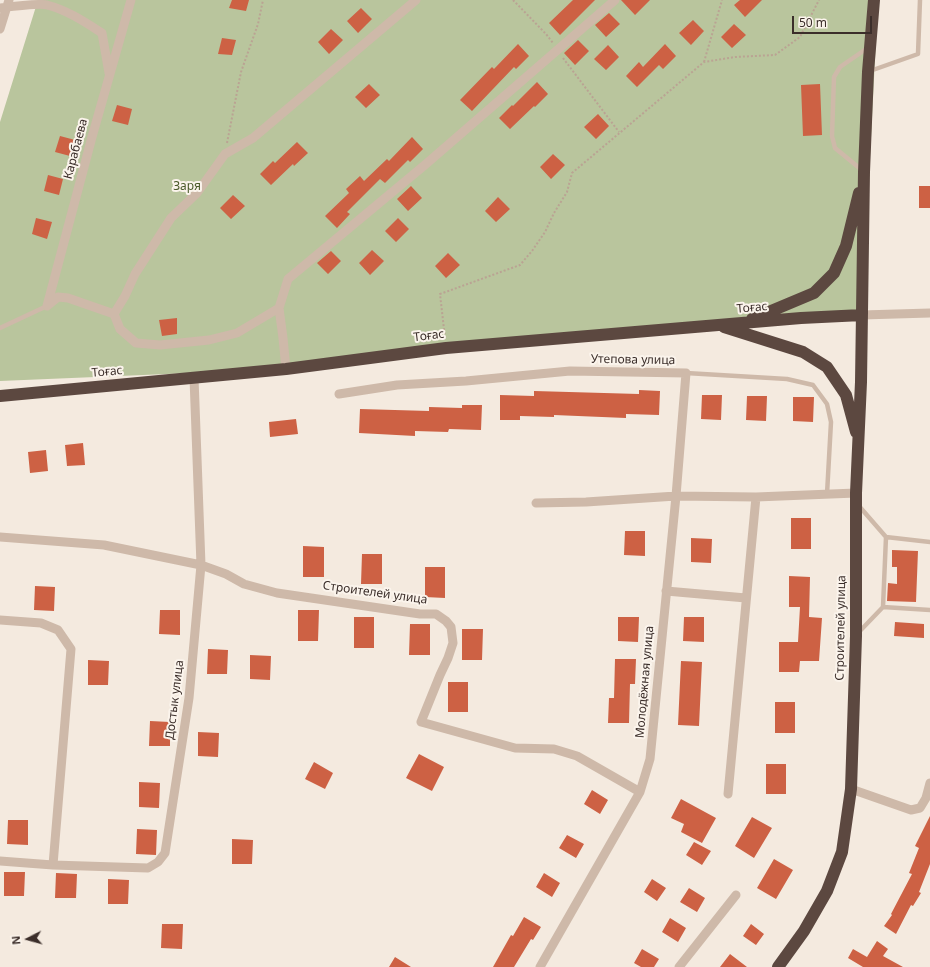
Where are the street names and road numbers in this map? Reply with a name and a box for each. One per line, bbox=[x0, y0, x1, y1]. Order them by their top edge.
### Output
street label: Карабаева bbox=[61, 117, 91, 181]
street label: Тоғас bbox=[736, 299, 768, 317]
street label: Тоғас bbox=[413, 327, 445, 345]
street label: Утепова улица bbox=[591, 352, 675, 368]
street label: Тоғас bbox=[91, 363, 123, 381]
street label: Строителей улица bbox=[833, 575, 849, 681]
street label: Строителей улица bbox=[322, 579, 428, 607]
street label: Молодёжная улица bbox=[633, 625, 657, 739]
street label: Достык улица bbox=[163, 659, 187, 741]

